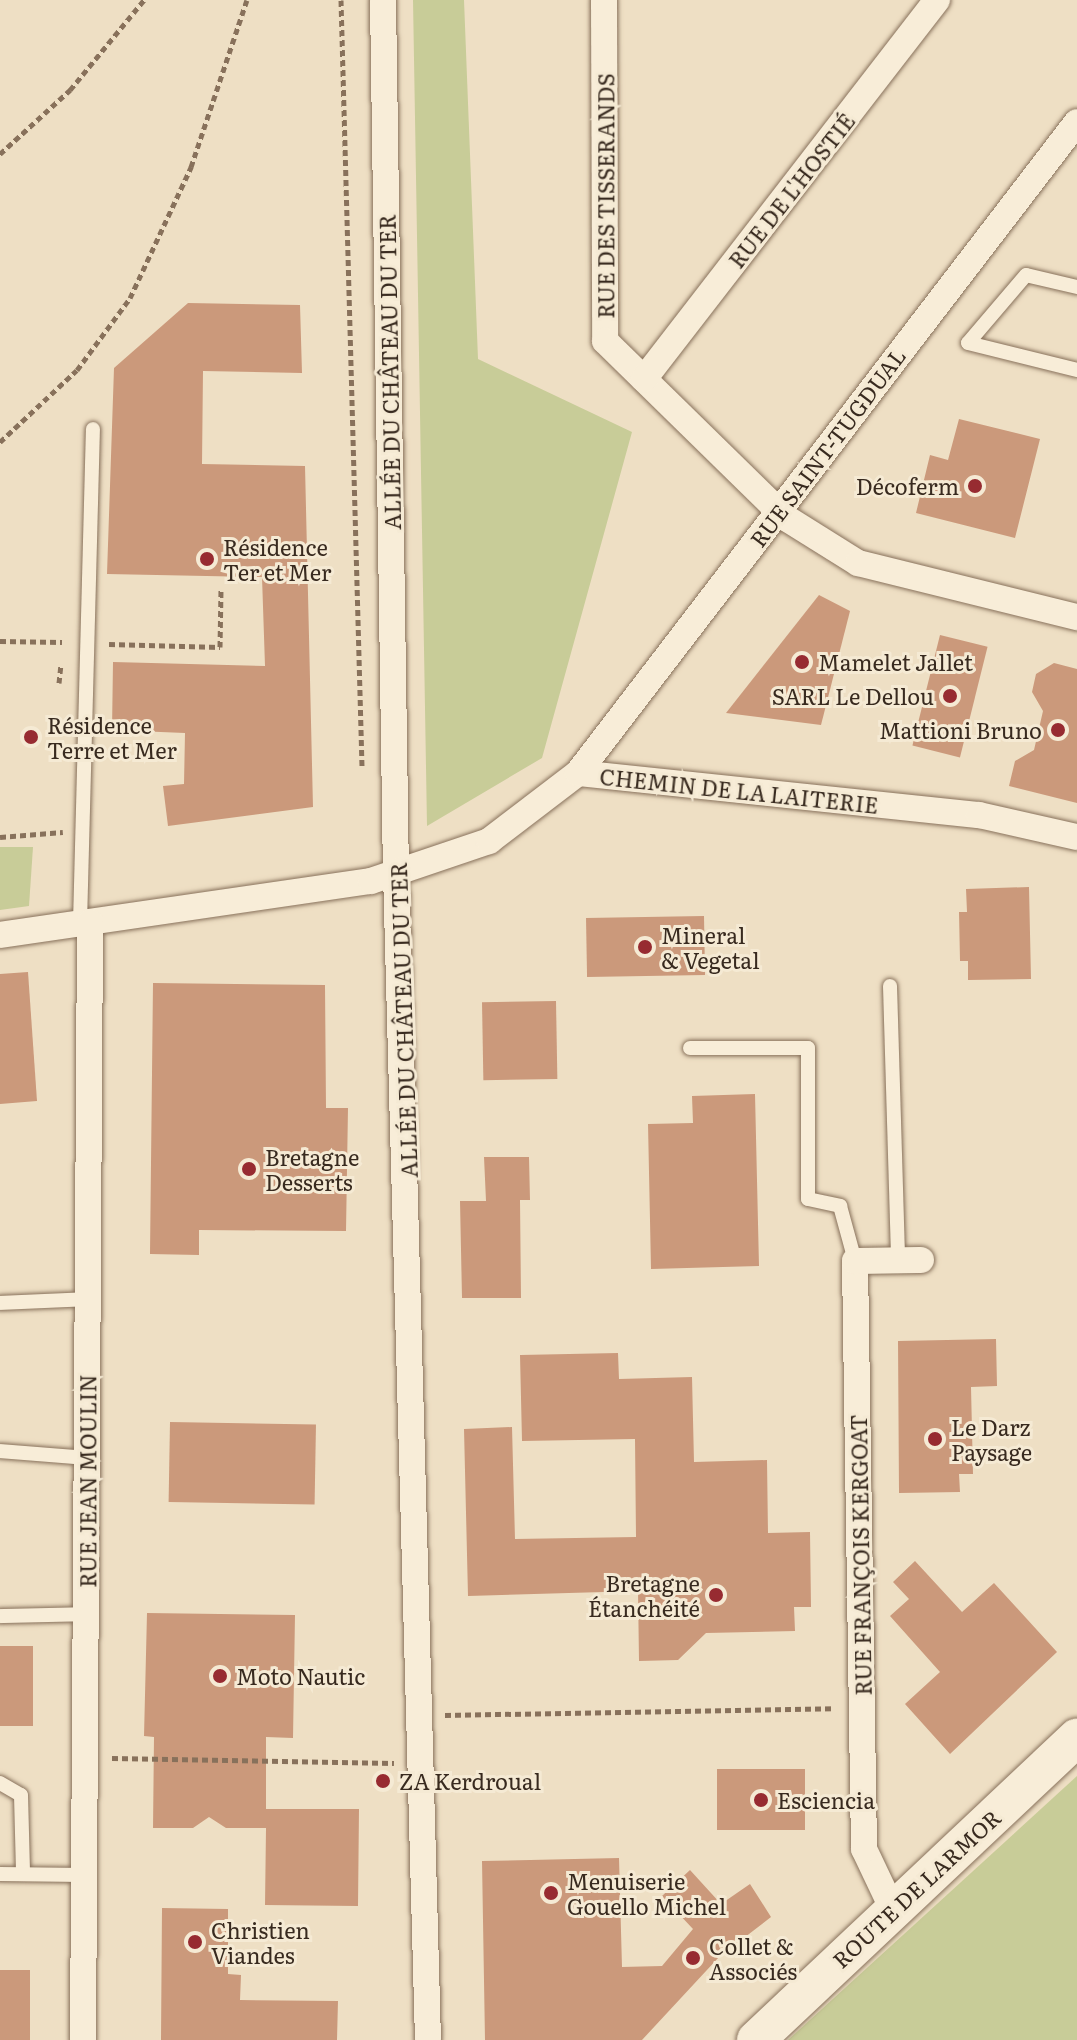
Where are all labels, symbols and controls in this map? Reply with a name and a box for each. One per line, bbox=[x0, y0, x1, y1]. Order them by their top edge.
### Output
street label: RUE DES TISSERANDS bbox=[592, 73, 618, 319]
street label: RUE DE L'HOSTIÉ bbox=[722, 107, 860, 273]
street label: ALLÉE DU CHÂTEAU DU TER bbox=[373, 214, 405, 530]
street label: RUE SAINT-TUGDUAL bbox=[744, 342, 910, 552]
place label: Décoferm bbox=[856, 473, 959, 499]
marker: Décoferm bbox=[966, 477, 984, 495]
place label: Résidence Ter et Mer bbox=[223, 533, 331, 584]
marker: Résidence Ter et Mer bbox=[198, 550, 216, 568]
place label: Mamelet Jallet bbox=[818, 649, 973, 675]
marker: Mamelet Jallet bbox=[793, 653, 811, 671]
place label: SARL Le Dellou bbox=[772, 683, 934, 709]
marker: SARL Le Dellou bbox=[941, 687, 959, 705]
place label: Résidence Terre et Mer bbox=[47, 711, 177, 762]
place label: Mattioni Bruno bbox=[879, 717, 1042, 743]
marker: Mattioni Bruno bbox=[1049, 721, 1067, 739]
marker: Résidence Terre et Mer bbox=[22, 728, 40, 746]
street label: CHEMIN DE LA LAITERIE bbox=[598, 762, 880, 818]
street label: ALLÉE DU CHÂTEAU DU TER bbox=[384, 862, 422, 1178]
place label: Mineral & Vegetal bbox=[661, 921, 760, 972]
marker: Mineral & Vegetal bbox=[636, 938, 654, 956]
place label: Bretagne Desserts bbox=[265, 1143, 359, 1194]
marker: Bretagne Desserts bbox=[240, 1160, 258, 1178]
street label: RUE JEAN MOULIN bbox=[74, 1374, 100, 1588]
place label: Le Darz Paysage bbox=[951, 1413, 1032, 1464]
street label: RUE FRANÇOIS KERGOAT bbox=[844, 1414, 876, 1696]
marker: Le Darz Paysage bbox=[926, 1430, 944, 1448]
place label: Bretagne Étanchéité bbox=[588, 1569, 700, 1620]
marker: Bretagne Étanchéité bbox=[707, 1586, 725, 1604]
place label: Moto Nautic bbox=[236, 1663, 365, 1689]
marker: Moto Nautic bbox=[211, 1667, 229, 1685]
place label: ZA Kerdroual bbox=[399, 1768, 541, 1794]
marker: ZA Kerdroual bbox=[374, 1772, 392, 1790]
place label: Esciencia bbox=[777, 1787, 875, 1813]
marker: Esciencia bbox=[752, 1791, 770, 1809]
street label: ROUTE DE LARMOR bbox=[827, 1803, 1005, 1973]
place label: Menuiserie Gouello Michel bbox=[567, 1867, 726, 1918]
marker: Menuiserie Gouello Michel bbox=[542, 1884, 560, 1902]
place label: Christien Viandes bbox=[211, 1916, 310, 1968]
place label: Collet & Associés bbox=[709, 1932, 797, 1984]
marker: Christien Viandes bbox=[186, 1933, 204, 1951]
marker: Collet & Associés bbox=[684, 1949, 702, 1967]

